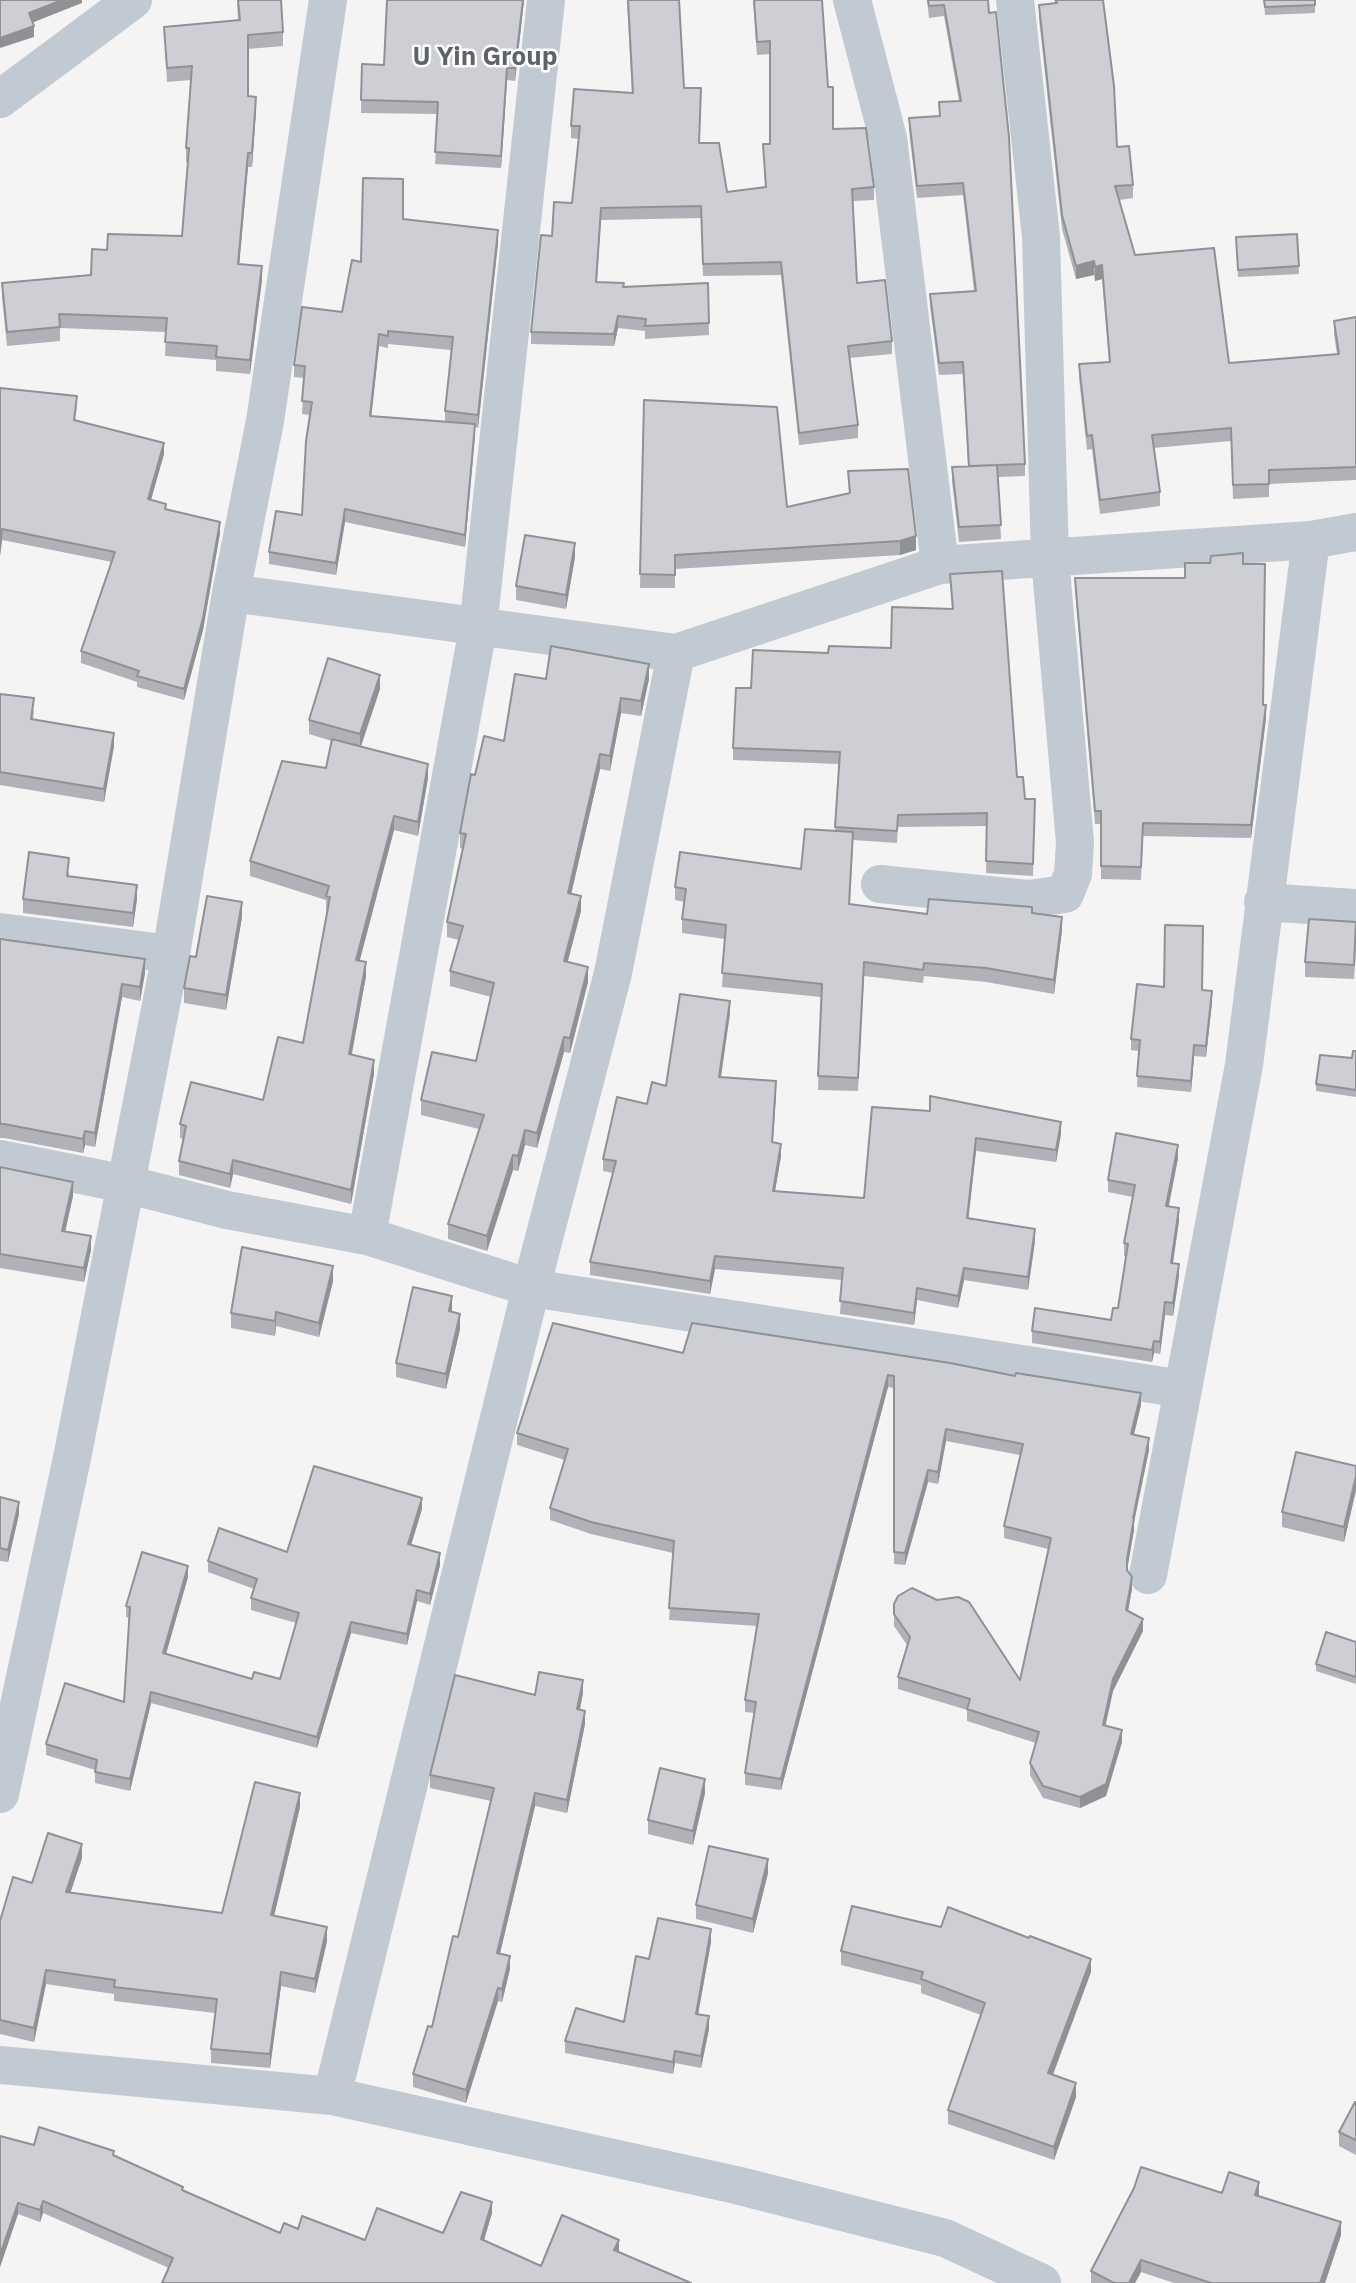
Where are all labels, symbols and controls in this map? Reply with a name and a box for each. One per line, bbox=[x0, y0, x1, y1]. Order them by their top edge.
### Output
district label: U Yin Group bbox=[413, 41, 557, 73]

